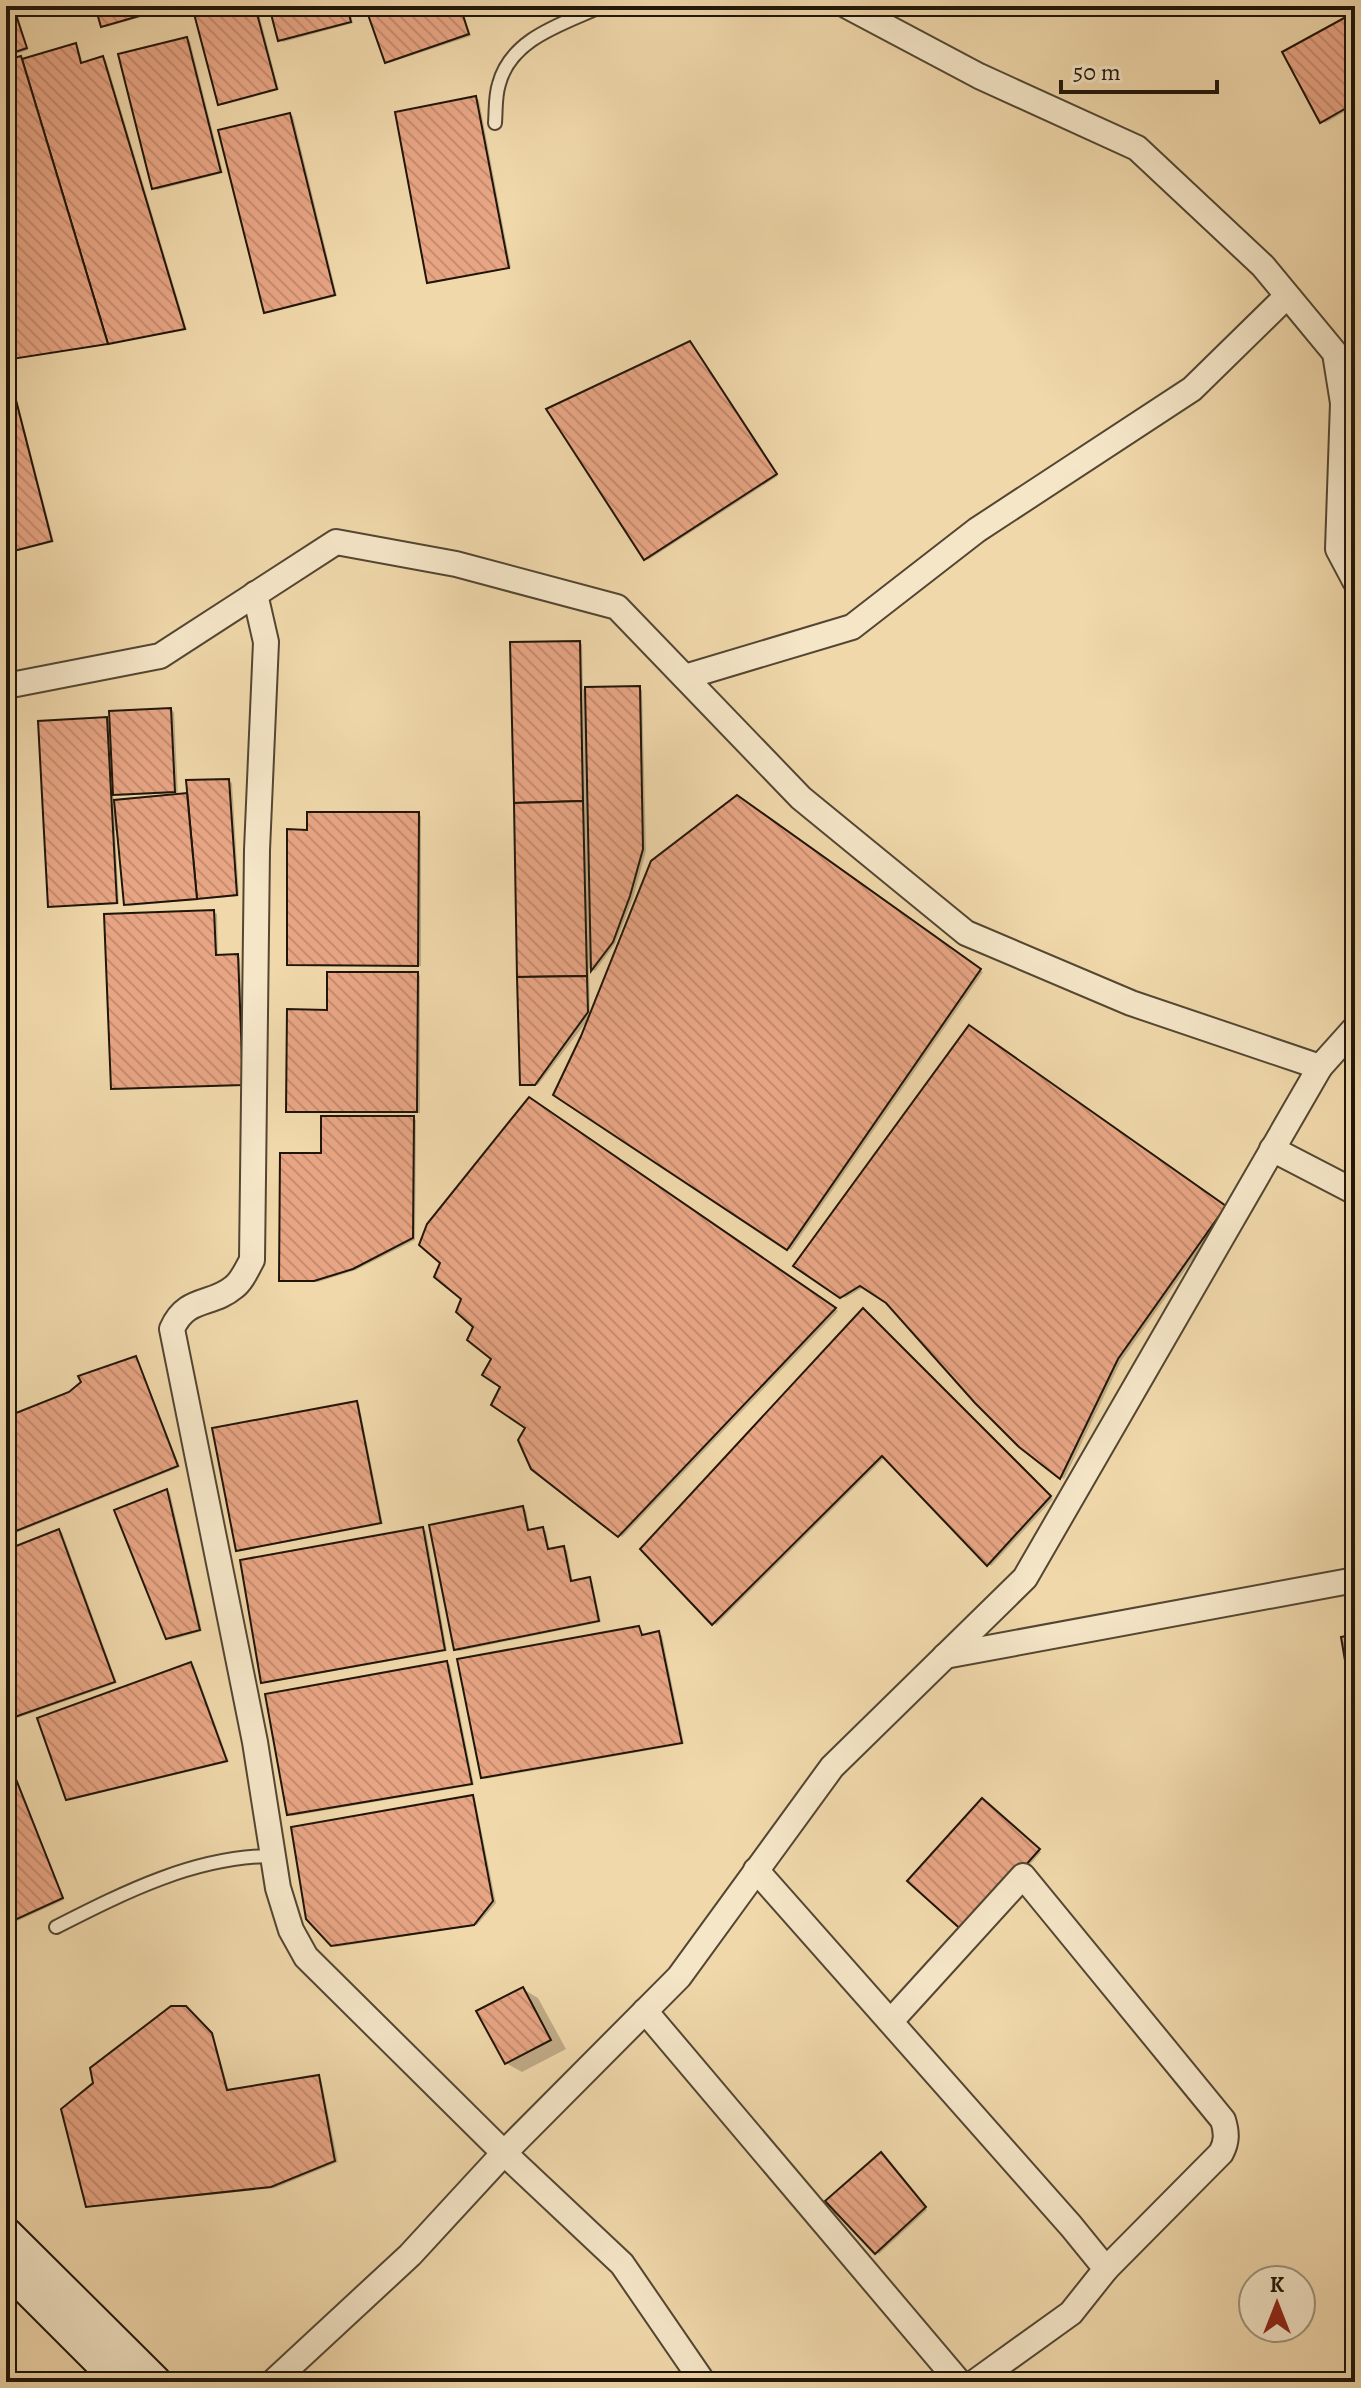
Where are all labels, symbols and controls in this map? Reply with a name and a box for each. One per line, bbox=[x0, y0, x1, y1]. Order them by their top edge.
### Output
scale bar bbox=[1061, 44, 1217, 94]
text: 50 m bbox=[1073, 56, 1121, 88]
north arrow bbox=[1237, 2264, 1317, 2344]
text: K bbox=[1270, 2270, 1285, 2300]

